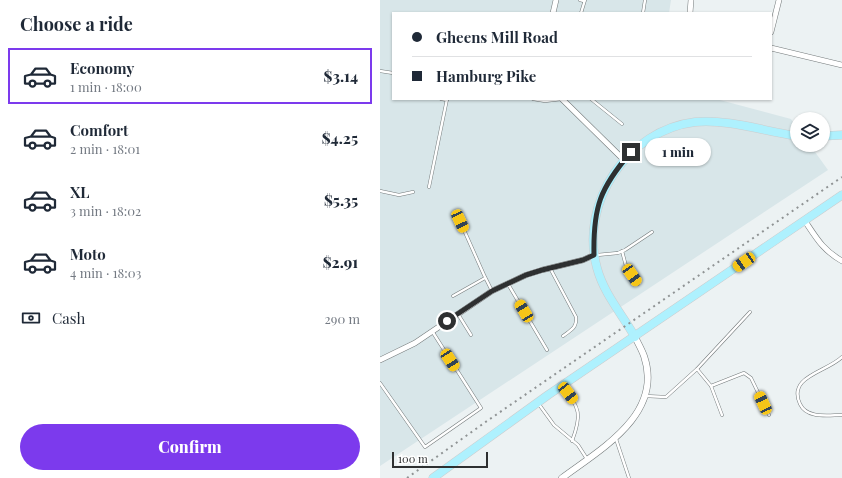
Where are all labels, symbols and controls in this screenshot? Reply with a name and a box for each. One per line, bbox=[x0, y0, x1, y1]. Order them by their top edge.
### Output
text: Choose a ride bbox=[20, 12, 133, 36]
text: Gheens Mill Road bbox=[436, 27, 558, 47]
icon: car bbox=[22, 58, 58, 94]
text: Economy bbox=[70, 58, 134, 78]
text: $3.14 bbox=[324, 66, 358, 86]
text: Hamburg Pike bbox=[436, 66, 536, 86]
text: 1 min · 18:00 bbox=[70, 78, 142, 95]
map controls bbox=[790, 112, 830, 152]
button: layers bbox=[790, 112, 830, 152]
icon: car bbox=[22, 120, 58, 156]
text: Comfort bbox=[70, 120, 128, 140]
text: $4.25 bbox=[322, 128, 358, 148]
callout: 1 min bbox=[645, 138, 711, 166]
text: 2 min · 18:01 bbox=[70, 140, 140, 157]
route end bbox=[622, 143, 640, 161]
text: 1 min bbox=[662, 143, 694, 160]
icon: car bbox=[22, 182, 58, 218]
text: XL bbox=[70, 182, 90, 202]
text: $5.35 bbox=[324, 190, 358, 210]
text: 3 min · 18:02 bbox=[70, 202, 141, 219]
car bbox=[449, 208, 471, 234]
icon: car bbox=[22, 244, 58, 280]
text: Moto bbox=[70, 244, 106, 264]
car bbox=[731, 250, 757, 274]
text: $2.91 bbox=[323, 252, 358, 272]
car bbox=[620, 262, 644, 288]
text: 4 min · 18:03 bbox=[70, 264, 141, 281]
car bbox=[513, 298, 535, 324]
icon: cash bbox=[20, 307, 42, 329]
text: Cash bbox=[52, 308, 85, 328]
text: 290 m bbox=[325, 310, 360, 327]
route start bbox=[438, 312, 456, 330]
car bbox=[438, 347, 462, 373]
car bbox=[556, 380, 580, 406]
car bbox=[752, 390, 774, 416]
button: Confirm bbox=[20, 424, 360, 470]
scale bar bbox=[392, 450, 488, 469]
text: 100 m bbox=[398, 451, 428, 466]

